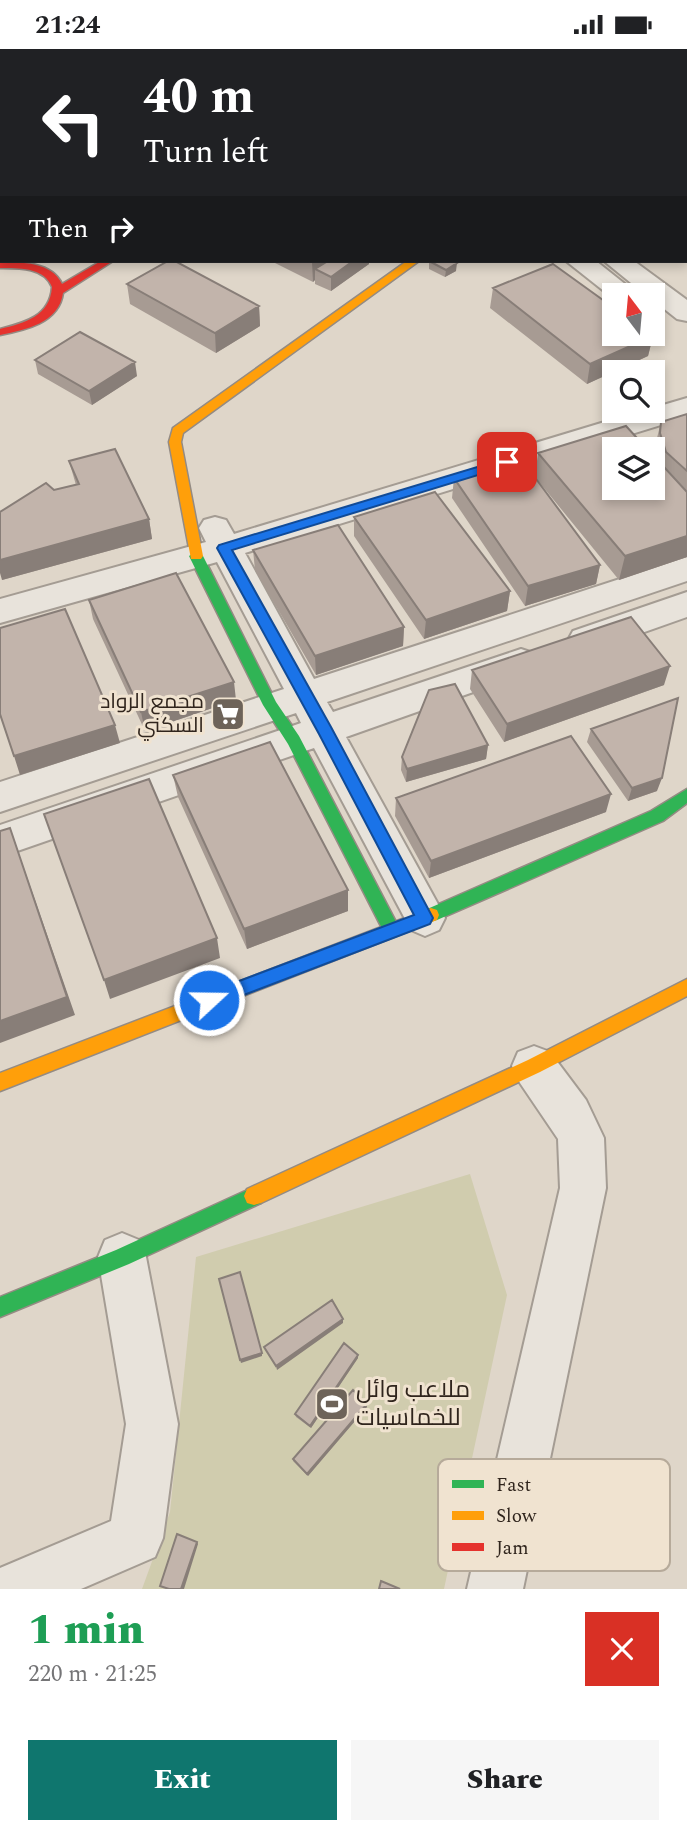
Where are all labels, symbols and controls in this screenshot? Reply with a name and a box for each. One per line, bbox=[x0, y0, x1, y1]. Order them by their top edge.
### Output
text: 21:24 bbox=[35, 5, 100, 45]
text: 40 m bbox=[143, 60, 254, 135]
icon: left bbox=[28, 77, 119, 168]
text: Turn left bbox=[143, 128, 269, 177]
text: Then bbox=[28, 209, 88, 249]
icon: right bbox=[102, 210, 140, 248]
north arrow bbox=[602, 283, 665, 347]
map controls bbox=[602, 283, 665, 500]
button: search bbox=[602, 360, 665, 423]
pin bbox=[477, 432, 537, 492]
button: layers bbox=[602, 437, 665, 500]
icon: arrive bbox=[488, 443, 526, 481]
place label: مجمع الرواد السكني bbox=[100, 686, 204, 742]
supermarket icon: مجمع الرواد السكني bbox=[209, 695, 247, 733]
position arrow bbox=[172, 963, 246, 1037]
place label: ملاعب وائل للخماسيات bbox=[356, 1372, 470, 1436]
sports icon: ملاعب وائل للخماسيات bbox=[313, 1385, 351, 1423]
legend bbox=[438, 1459, 670, 1571]
text: Fast bbox=[496, 1471, 532, 1500]
text: Slow bbox=[496, 1502, 537, 1531]
text: Jam bbox=[496, 1534, 528, 1563]
text: 1 min bbox=[28, 1599, 144, 1662]
button: close bbox=[585, 1612, 659, 1686]
text: 220 m · 21:25 bbox=[28, 1657, 157, 1692]
button: Exit bbox=[28, 1740, 337, 1820]
button: Share bbox=[351, 1740, 659, 1820]

